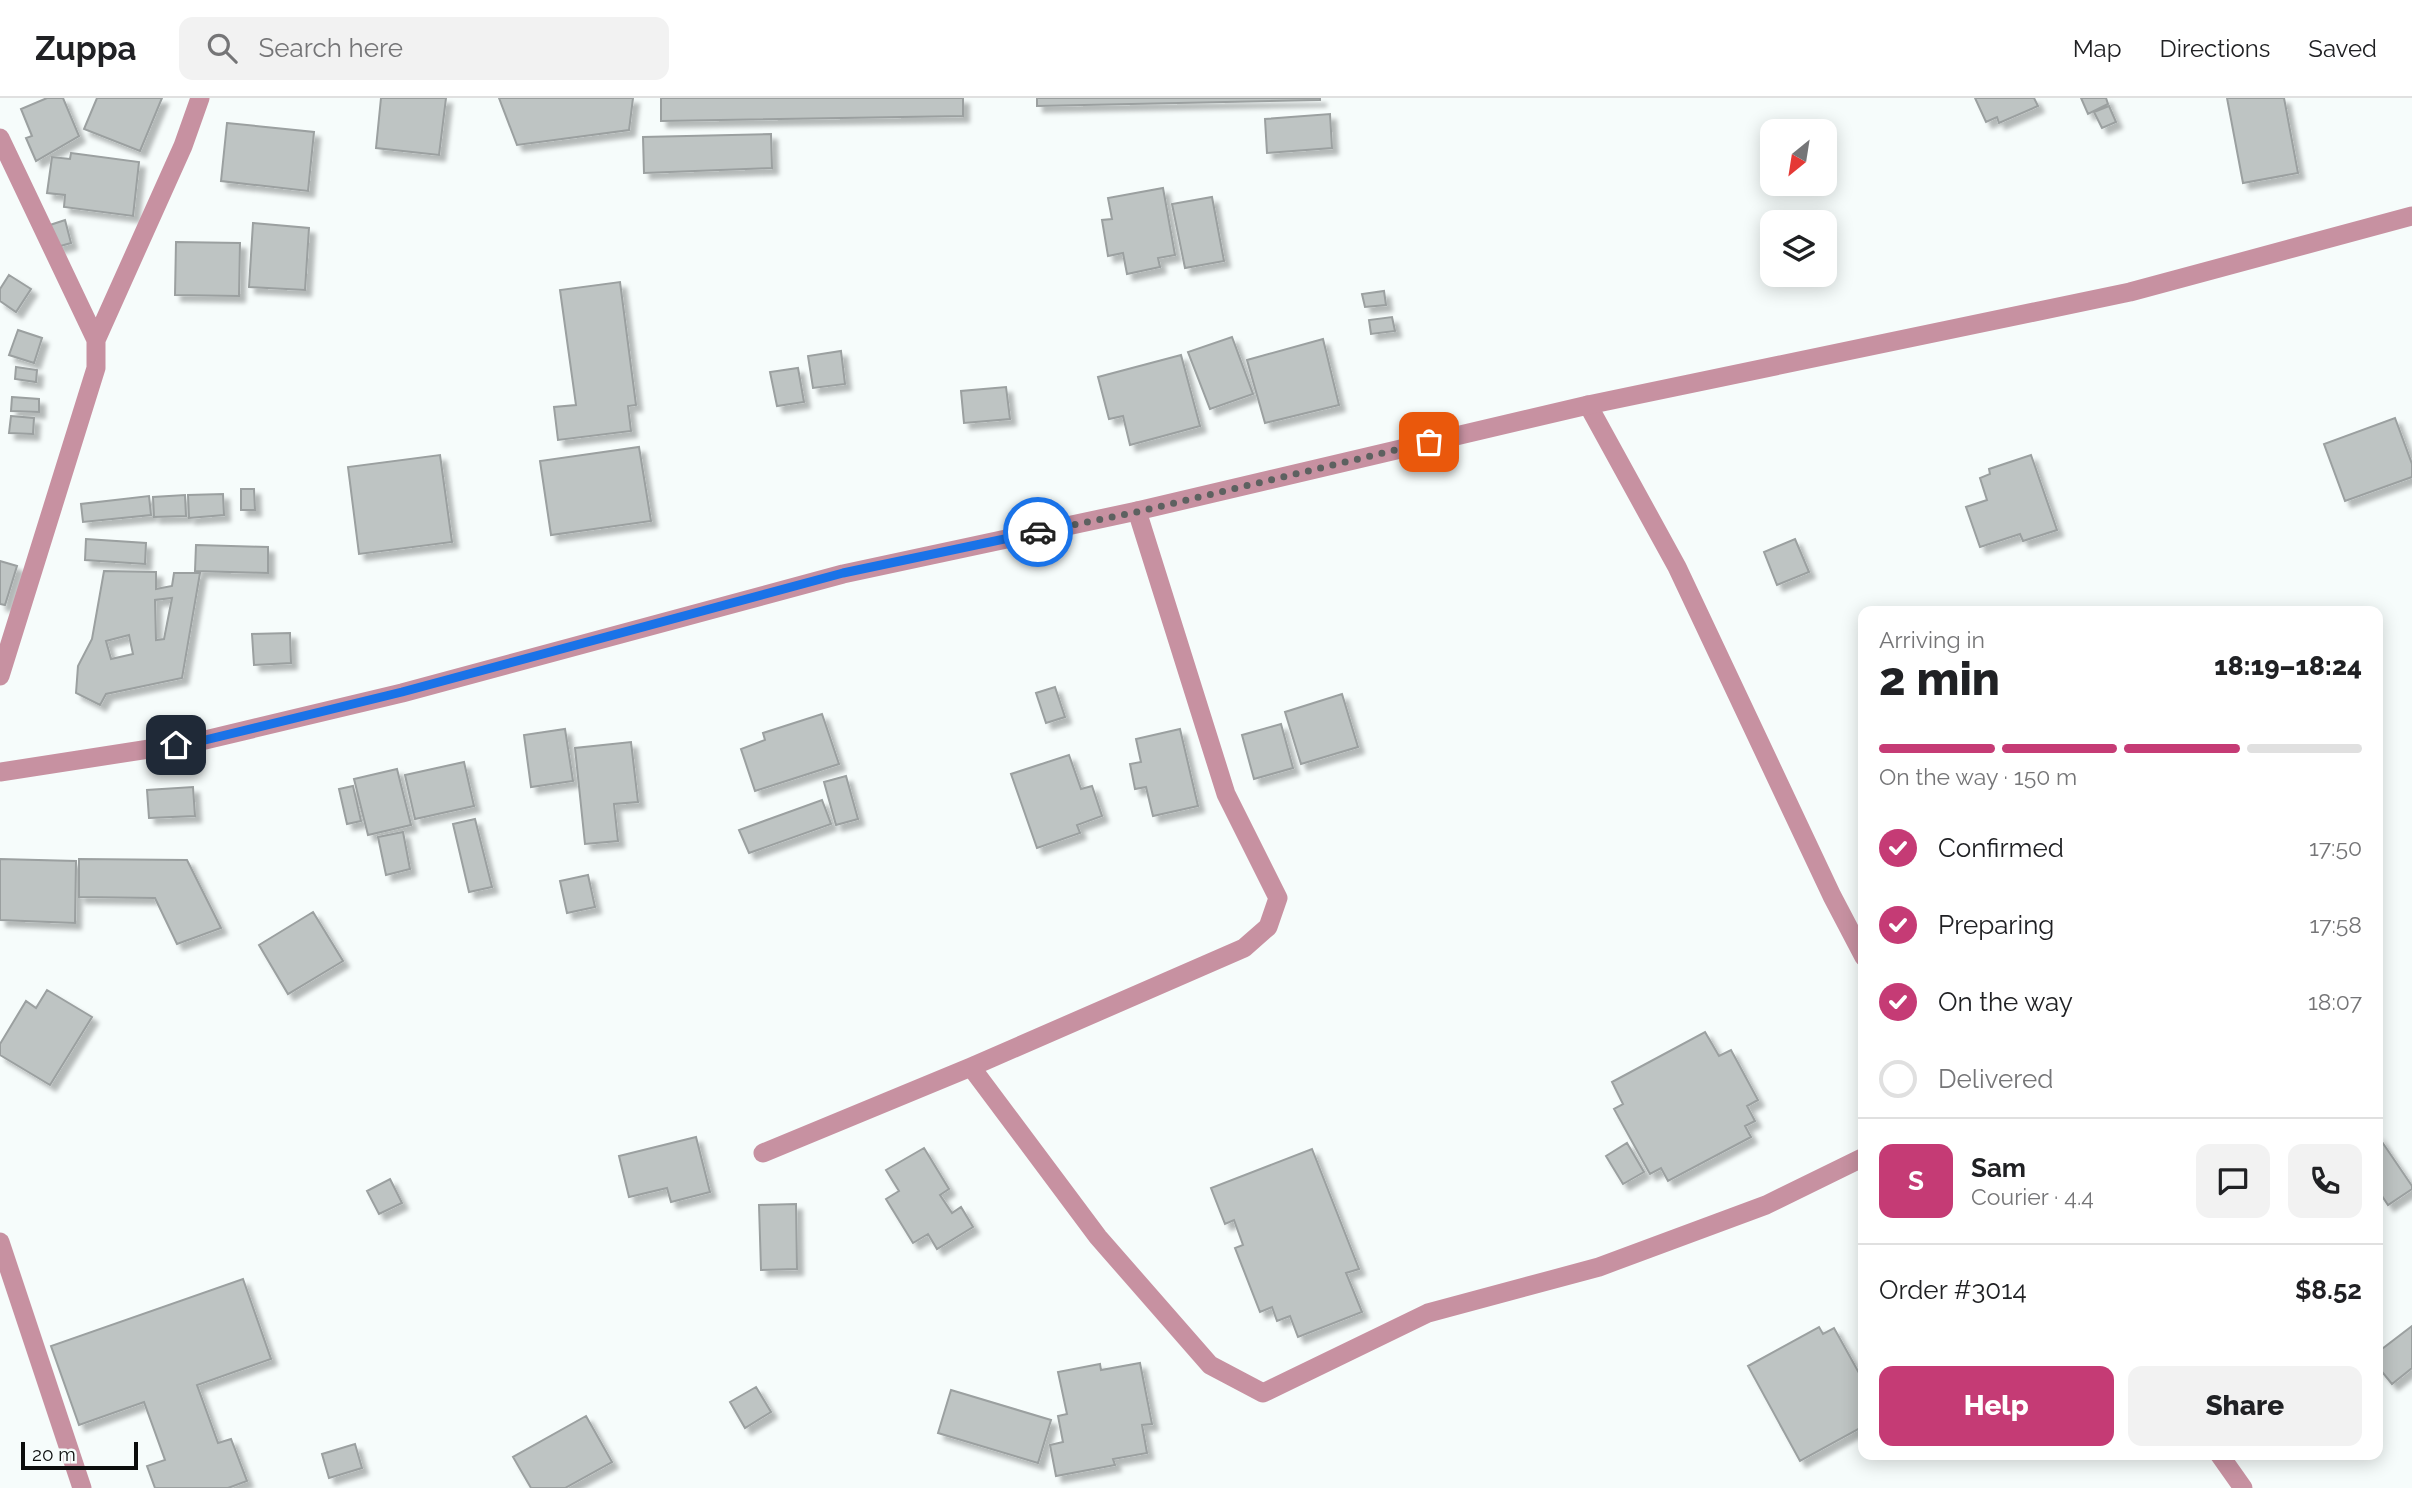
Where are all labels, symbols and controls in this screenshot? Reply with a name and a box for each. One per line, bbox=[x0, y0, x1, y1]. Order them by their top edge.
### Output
search box bbox=[179, 17, 669, 80]
text: Zuppa bbox=[35, 29, 137, 68]
icon: search bbox=[203, 29, 241, 67]
text: Search here bbox=[259, 33, 403, 63]
text: Map bbox=[2073, 34, 2122, 63]
text: Directions bbox=[2160, 34, 2270, 63]
text: Saved bbox=[2308, 34, 2377, 63]
north arrow bbox=[1760, 119, 1838, 196]
map controls bbox=[1760, 119, 1837, 287]
button: layers bbox=[1760, 210, 1837, 287]
pin bbox=[1399, 412, 1459, 472]
icon: bag bbox=[1410, 423, 1448, 461]
courier bbox=[1003, 497, 1073, 567]
icon: car bbox=[1019, 513, 1057, 551]
text: Arriving in bbox=[1879, 626, 1985, 653]
text: 18:19–18:24 bbox=[2214, 651, 2362, 681]
text: 2 min bbox=[1879, 652, 2000, 706]
pin bbox=[146, 715, 206, 775]
icon: home bbox=[157, 726, 195, 764]
text: On the way · 150 m bbox=[1879, 763, 2077, 790]
icon: check bbox=[1879, 829, 1917, 867]
text: Confirmed bbox=[1938, 833, 2064, 863]
text: 17:50 bbox=[2309, 834, 2362, 861]
icon: check bbox=[1879, 906, 1917, 944]
text: Preparing bbox=[1938, 910, 2054, 940]
text: 17:58 bbox=[2309, 911, 2362, 938]
icon: check bbox=[1879, 983, 1917, 1021]
text: On the way bbox=[1938, 987, 2073, 1017]
text: 18:07 bbox=[2308, 988, 2362, 1015]
text: Delivered bbox=[1938, 1064, 2053, 1094]
button: chat bbox=[2196, 1144, 2270, 1218]
button: phone bbox=[2288, 1144, 2362, 1218]
text: Sam bbox=[1971, 1153, 2026, 1183]
text: S bbox=[1908, 1166, 1924, 1196]
text: Courier · 4.4 bbox=[1971, 1183, 2094, 1210]
text: Order #3014 bbox=[1879, 1275, 2027, 1305]
text: $8.52 bbox=[2295, 1275, 2362, 1305]
button: Help bbox=[1879, 1366, 2114, 1446]
button: Share bbox=[2128, 1366, 2362, 1446]
scale bar bbox=[21, 1439, 138, 1471]
text: 20 m bbox=[32, 1443, 76, 1465]

